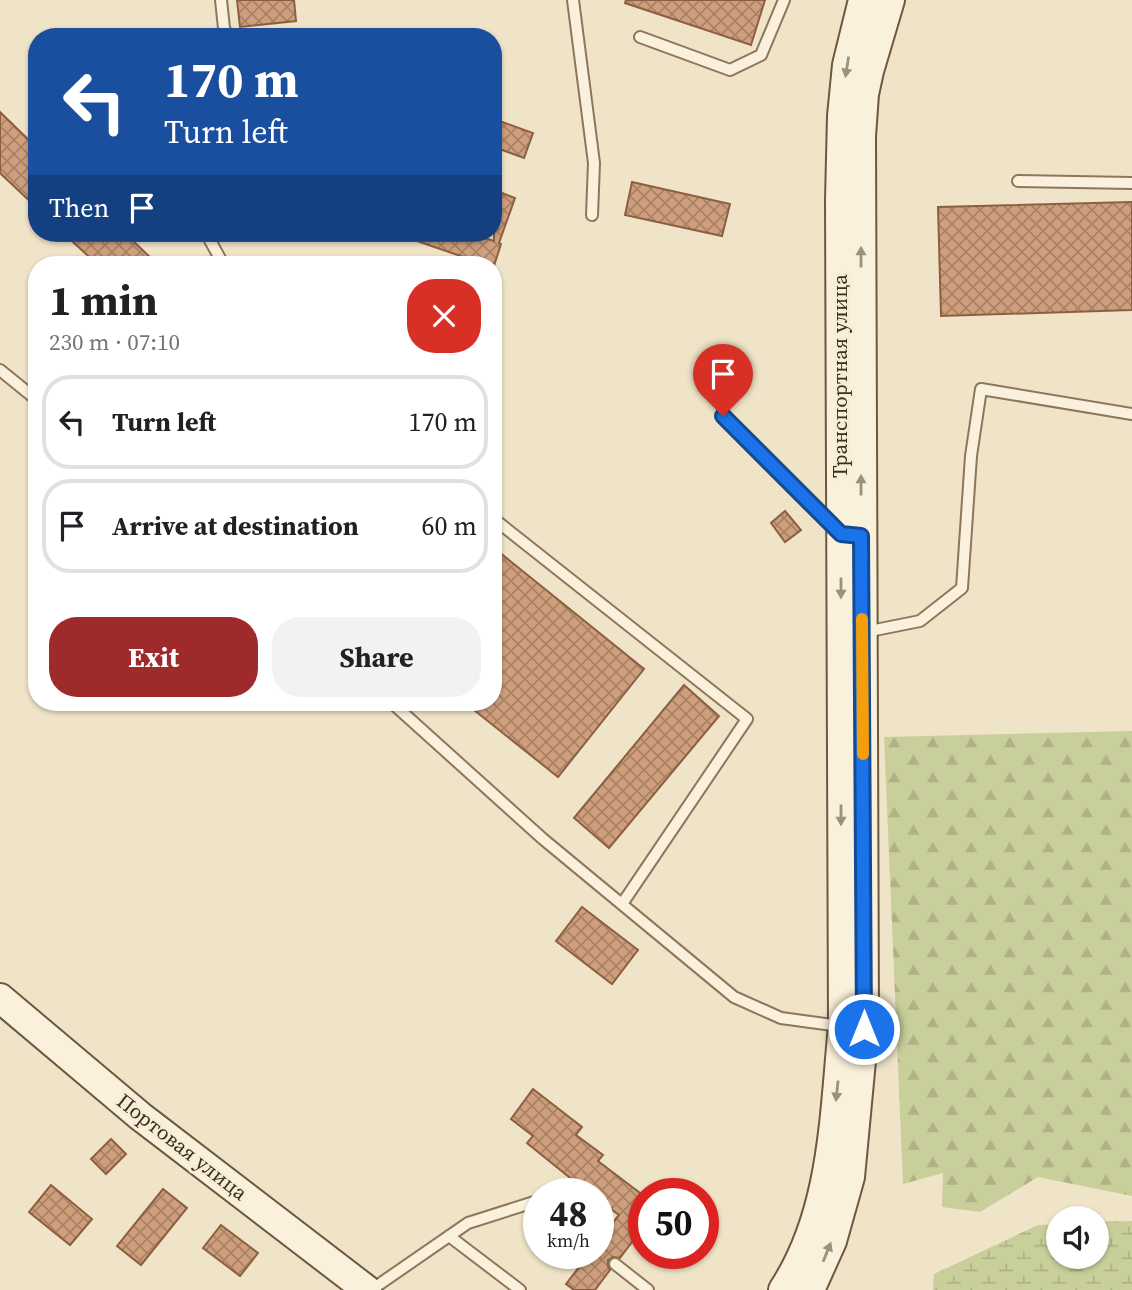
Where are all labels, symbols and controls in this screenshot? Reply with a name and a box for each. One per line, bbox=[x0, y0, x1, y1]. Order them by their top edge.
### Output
text: 170 m bbox=[164, 46, 299, 113]
icon: left bbox=[49, 56, 140, 147]
one-way arrow bbox=[841, 56, 852, 78]
text: Turn left bbox=[164, 110, 288, 154]
icon: arrive bbox=[123, 189, 161, 227]
text: Then bbox=[49, 190, 109, 226]
one-way arrow bbox=[855, 246, 867, 268]
text: 1 min bbox=[49, 271, 158, 329]
street label: Транспортная улица bbox=[825, 274, 854, 478]
button: close bbox=[407, 279, 481, 353]
text: 230 m · 07:10 bbox=[49, 326, 180, 358]
pin bbox=[693, 344, 753, 416]
icon: arrive bbox=[704, 355, 742, 393]
icon: left bbox=[53, 403, 91, 441]
text: Turn left bbox=[112, 404, 216, 440]
text: 170 m bbox=[409, 404, 477, 440]
one-way arrow bbox=[855, 474, 867, 496]
icon: arrive bbox=[53, 507, 91, 545]
text: Arrive at destination bbox=[112, 508, 359, 544]
text: 60 m bbox=[422, 508, 477, 544]
one-way arrow bbox=[835, 577, 847, 599]
button: Exit bbox=[49, 617, 258, 697]
button: Share bbox=[272, 617, 481, 697]
one-way arrow bbox=[835, 804, 847, 826]
position arrow bbox=[827, 992, 901, 1066]
one-way arrow bbox=[831, 1080, 842, 1102]
street label: Портовая улица bbox=[111, 1086, 254, 1207]
speed limit sign: 50 bbox=[628, 1178, 719, 1269]
text: 48 bbox=[550, 1190, 587, 1238]
map controls bbox=[1046, 1206, 1109, 1269]
button: sound bbox=[1046, 1206, 1109, 1269]
text: km/h bbox=[547, 1228, 590, 1253]
one-way arrow bbox=[821, 1242, 833, 1262]

